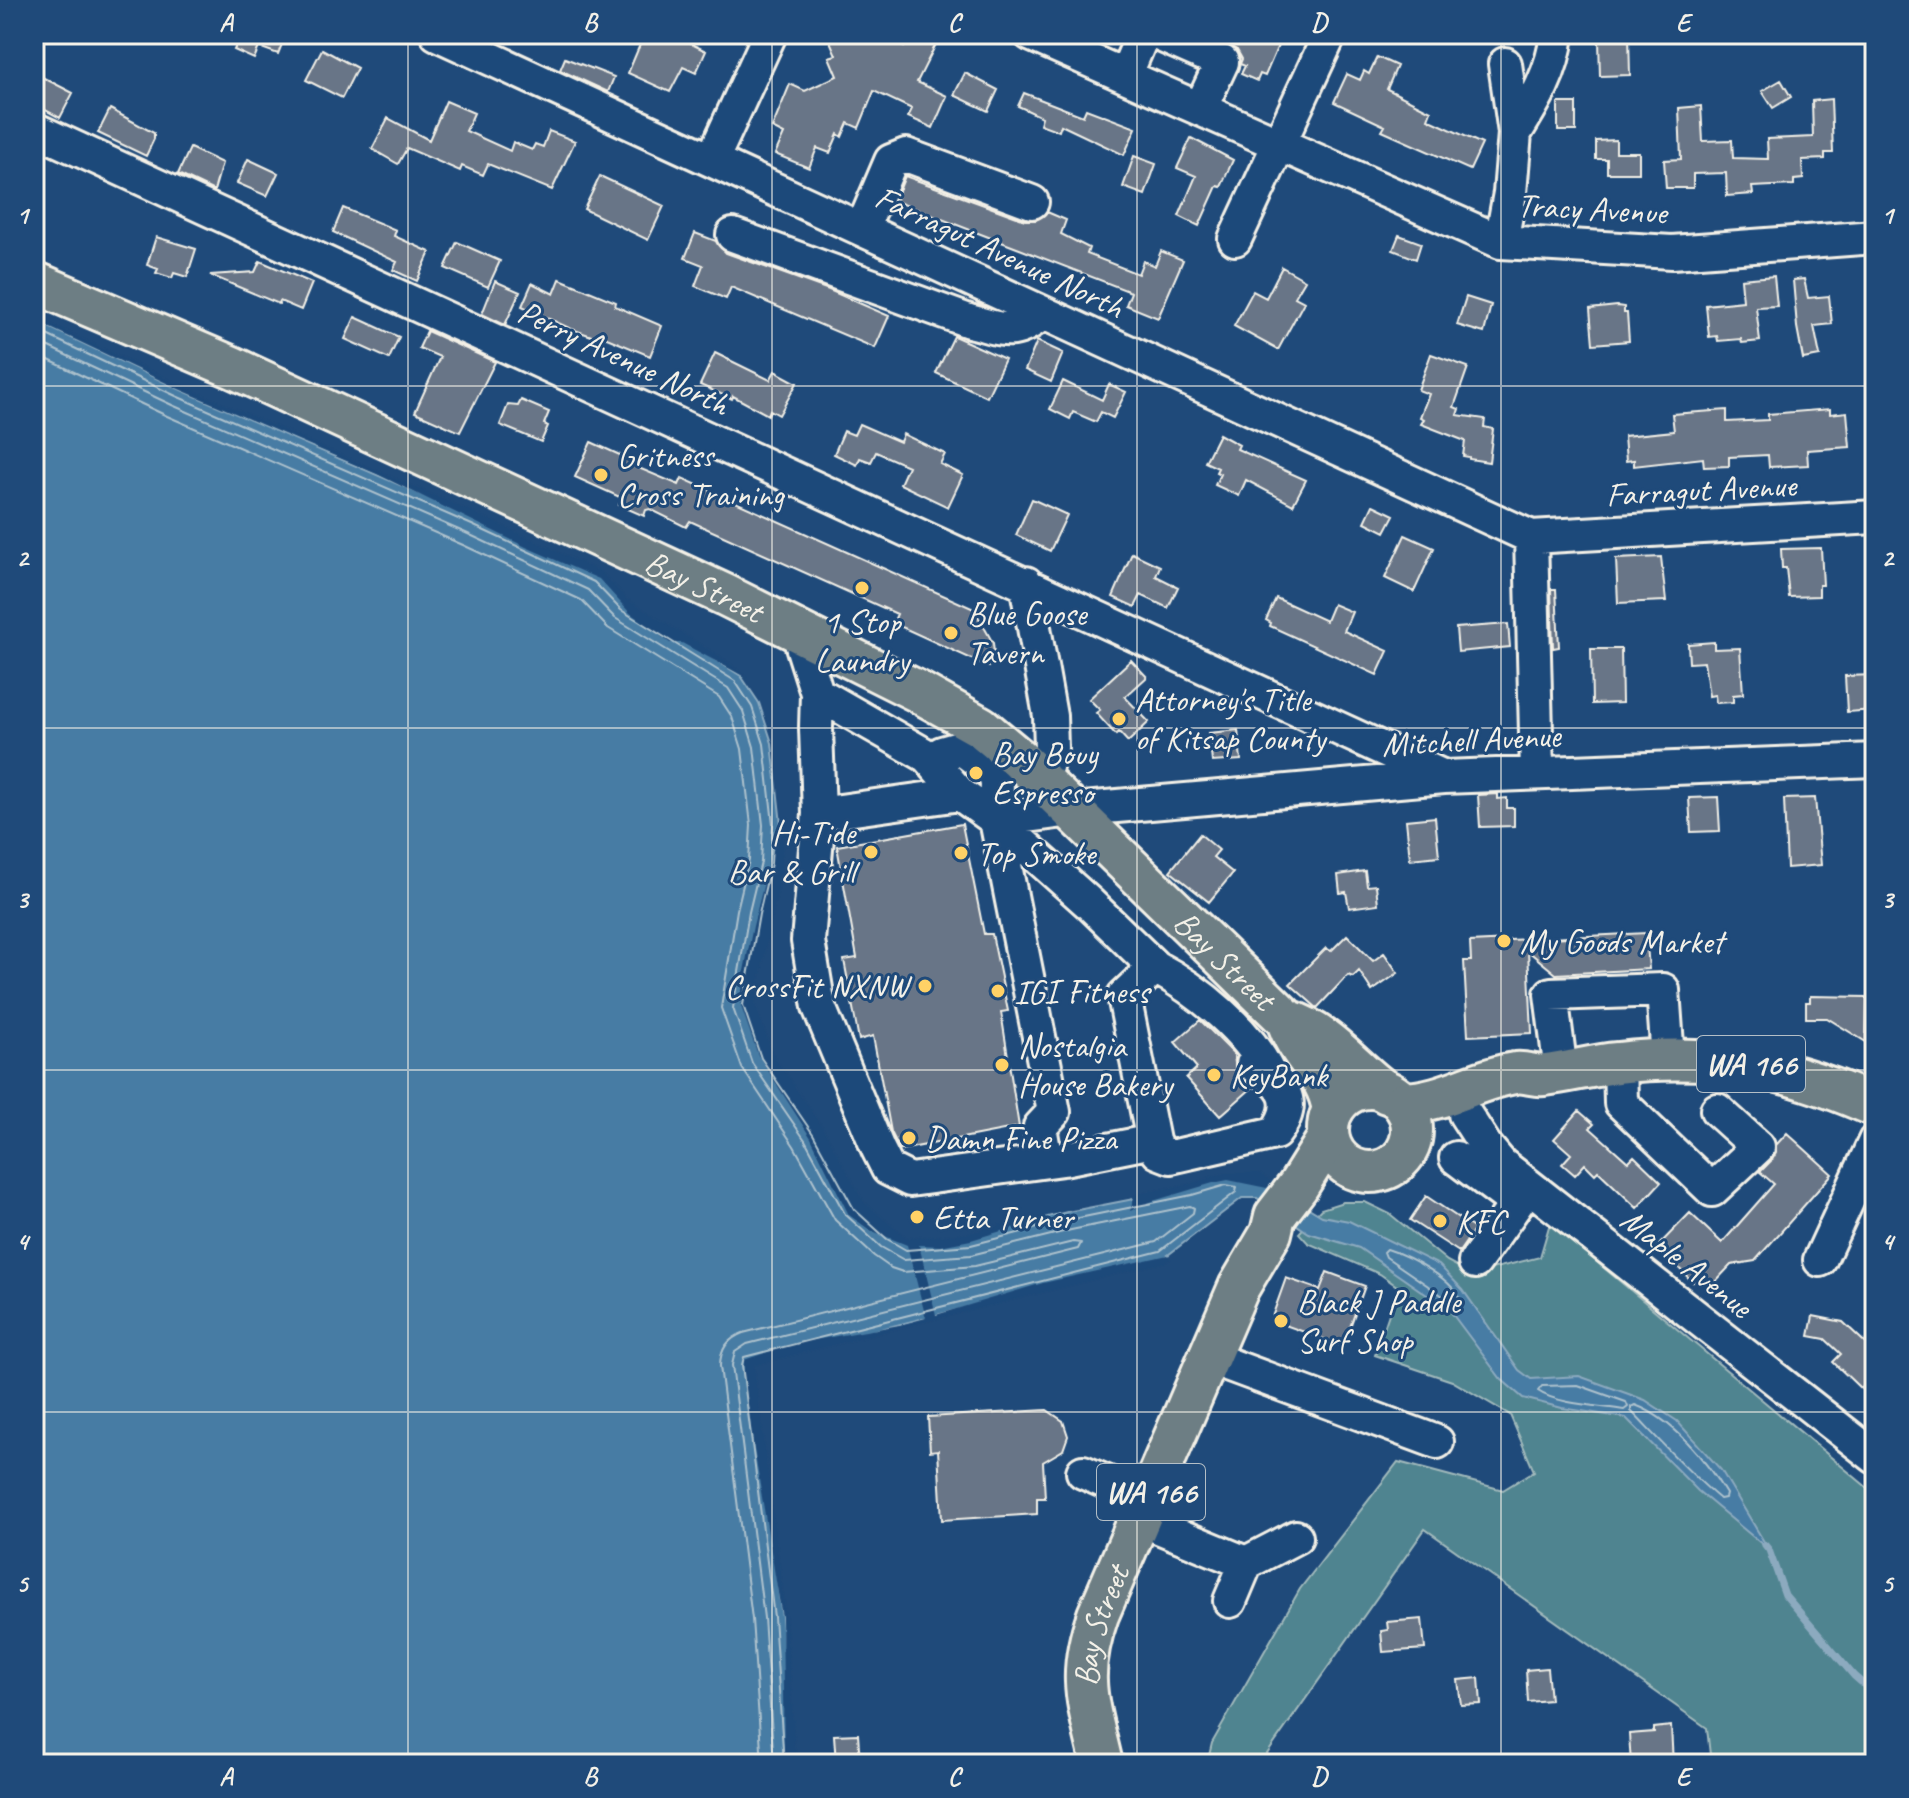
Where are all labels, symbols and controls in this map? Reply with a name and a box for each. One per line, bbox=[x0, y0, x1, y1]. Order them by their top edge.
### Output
text: A bbox=[219, 6, 234, 39]
text: B bbox=[583, 6, 599, 39]
text: C bbox=[948, 6, 964, 39]
text: D bbox=[1311, 6, 1329, 39]
text: E bbox=[1676, 6, 1694, 39]
street label: Farragut Avenue North bbox=[869, 175, 1131, 328]
street label: Tracy Avenue bbox=[1516, 183, 1671, 234]
text: 1 bbox=[16, 199, 31, 232]
text: 1 bbox=[1881, 199, 1896, 232]
street label: Perry Avenue North bbox=[511, 290, 738, 426]
place label: Gritness Cross Training bbox=[617, 434, 786, 516]
street label: Farragut Avenue bbox=[1605, 463, 1799, 516]
marker: Gritness Cross Training bbox=[592, 466, 610, 484]
street label: Bay Street bbox=[638, 540, 773, 634]
text: 2 bbox=[16, 541, 30, 574]
text: 2 bbox=[1881, 541, 1895, 574]
marker: 1 Stop Laundry bbox=[853, 579, 871, 597]
place label: Blue Goose Tavern bbox=[967, 592, 1088, 674]
place label: 1 Stop Laundry bbox=[815, 600, 912, 682]
marker: Blue Goose Tavern bbox=[942, 624, 960, 642]
place label: Attorney's Title of Kitsap County bbox=[1135, 678, 1327, 760]
marker: Attorney's Title of Kitsap County bbox=[1110, 710, 1128, 728]
street label: Mitchell Avenue bbox=[1381, 713, 1563, 766]
place label: Bay Bouy Espresso bbox=[992, 732, 1100, 814]
marker: Bay Bouy Espresso bbox=[967, 764, 985, 782]
place label: Hi-Tide Bar & Grill bbox=[728, 811, 861, 893]
place label: Top Smoke bbox=[977, 832, 1097, 875]
marker: Hi-Tide Bar & Grill bbox=[862, 843, 880, 861]
marker: Top Smoke bbox=[952, 844, 970, 862]
text: 3 bbox=[16, 883, 30, 916]
text: 3 bbox=[1881, 883, 1895, 916]
street label: Bay Street bbox=[1165, 901, 1287, 1022]
place label: My Goods Market bbox=[1520, 920, 1728, 963]
marker: My Goods Market bbox=[1495, 932, 1513, 950]
place label: CrossFit NXNW bbox=[725, 965, 913, 1008]
place label: IGI Fitness bbox=[1014, 970, 1152, 1013]
marker: CrossFit NXNW bbox=[916, 977, 934, 995]
marker: IGI Fitness bbox=[989, 982, 1007, 1000]
place label: Nostalgia House Bakery bbox=[1018, 1024, 1175, 1106]
road number: WA 166 bbox=[1697, 1036, 1805, 1092]
place label: KeyBank bbox=[1230, 1054, 1330, 1097]
marker: Nostalgia House Bakery bbox=[993, 1056, 1011, 1074]
marker: KeyBank bbox=[1205, 1066, 1223, 1084]
place label: Damn Fine Pizza bbox=[925, 1117, 1119, 1160]
marker: Damn Fine Pizza bbox=[900, 1129, 918, 1147]
place label: Etta Turner bbox=[933, 1196, 1076, 1239]
street label: Maple Avenue bbox=[1612, 1198, 1763, 1328]
place label: KFC bbox=[1456, 1200, 1509, 1243]
marker: Etta Turner bbox=[908, 1208, 926, 1226]
marker: KFC bbox=[1431, 1212, 1449, 1230]
text: 4 bbox=[16, 1225, 31, 1258]
text: 4 bbox=[1881, 1225, 1896, 1258]
place label: Black J Paddle Surf Shop bbox=[1297, 1280, 1462, 1362]
marker: Black J Paddle Surf Shop bbox=[1272, 1312, 1290, 1330]
road number: WA 166 bbox=[1097, 1464, 1205, 1520]
street label: Bay Street bbox=[1065, 1555, 1140, 1686]
text: 5 bbox=[16, 1567, 30, 1600]
text: 5 bbox=[1881, 1567, 1895, 1600]
text: A bbox=[219, 1760, 234, 1793]
text: B bbox=[583, 1760, 599, 1793]
text: C bbox=[948, 1760, 964, 1793]
text: D bbox=[1311, 1760, 1329, 1793]
text: E bbox=[1676, 1760, 1694, 1793]

